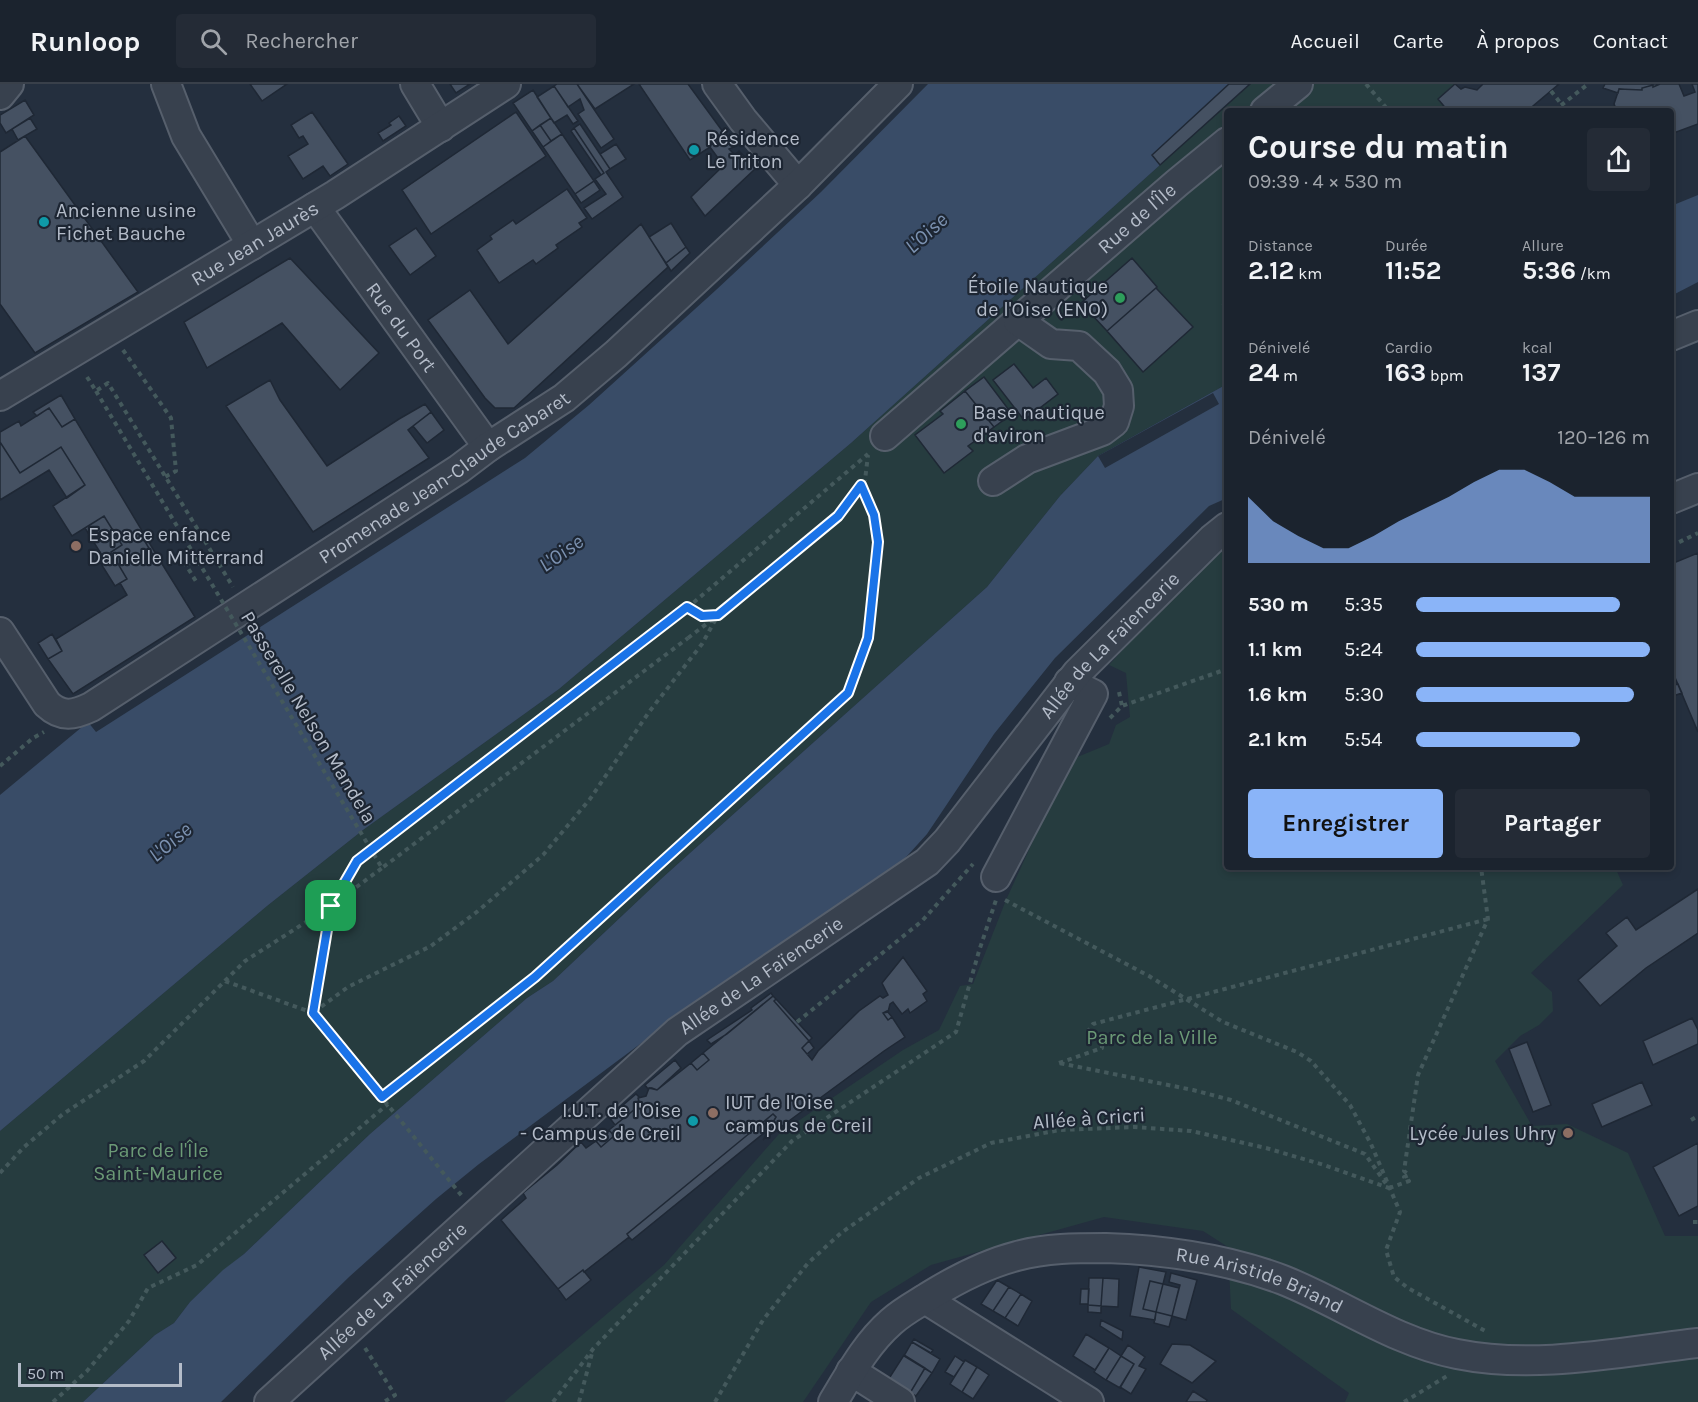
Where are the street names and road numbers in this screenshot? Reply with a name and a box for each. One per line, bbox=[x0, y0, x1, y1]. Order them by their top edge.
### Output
street label: Rue de l'Île bbox=[1093, 178, 1181, 258]
street label: Rue Jean Jaurès bbox=[187, 196, 323, 291]
street label: Rue du Port bbox=[361, 278, 441, 377]
street label: Promenade Jean-Claude Cabaret bbox=[315, 387, 575, 569]
street label: Allée de La Faïencerie bbox=[1035, 567, 1184, 723]
street label: Passerelle Nelson Mandela bbox=[236, 607, 381, 828]
street label: Allée de La Faïencerie bbox=[675, 912, 847, 1039]
street label: Allée à Cricri bbox=[1032, 1103, 1146, 1134]
street label: Allée de La Faïencerie bbox=[313, 1217, 472, 1364]
street label: Rue Aristide Briand bbox=[1174, 1243, 1347, 1318]

